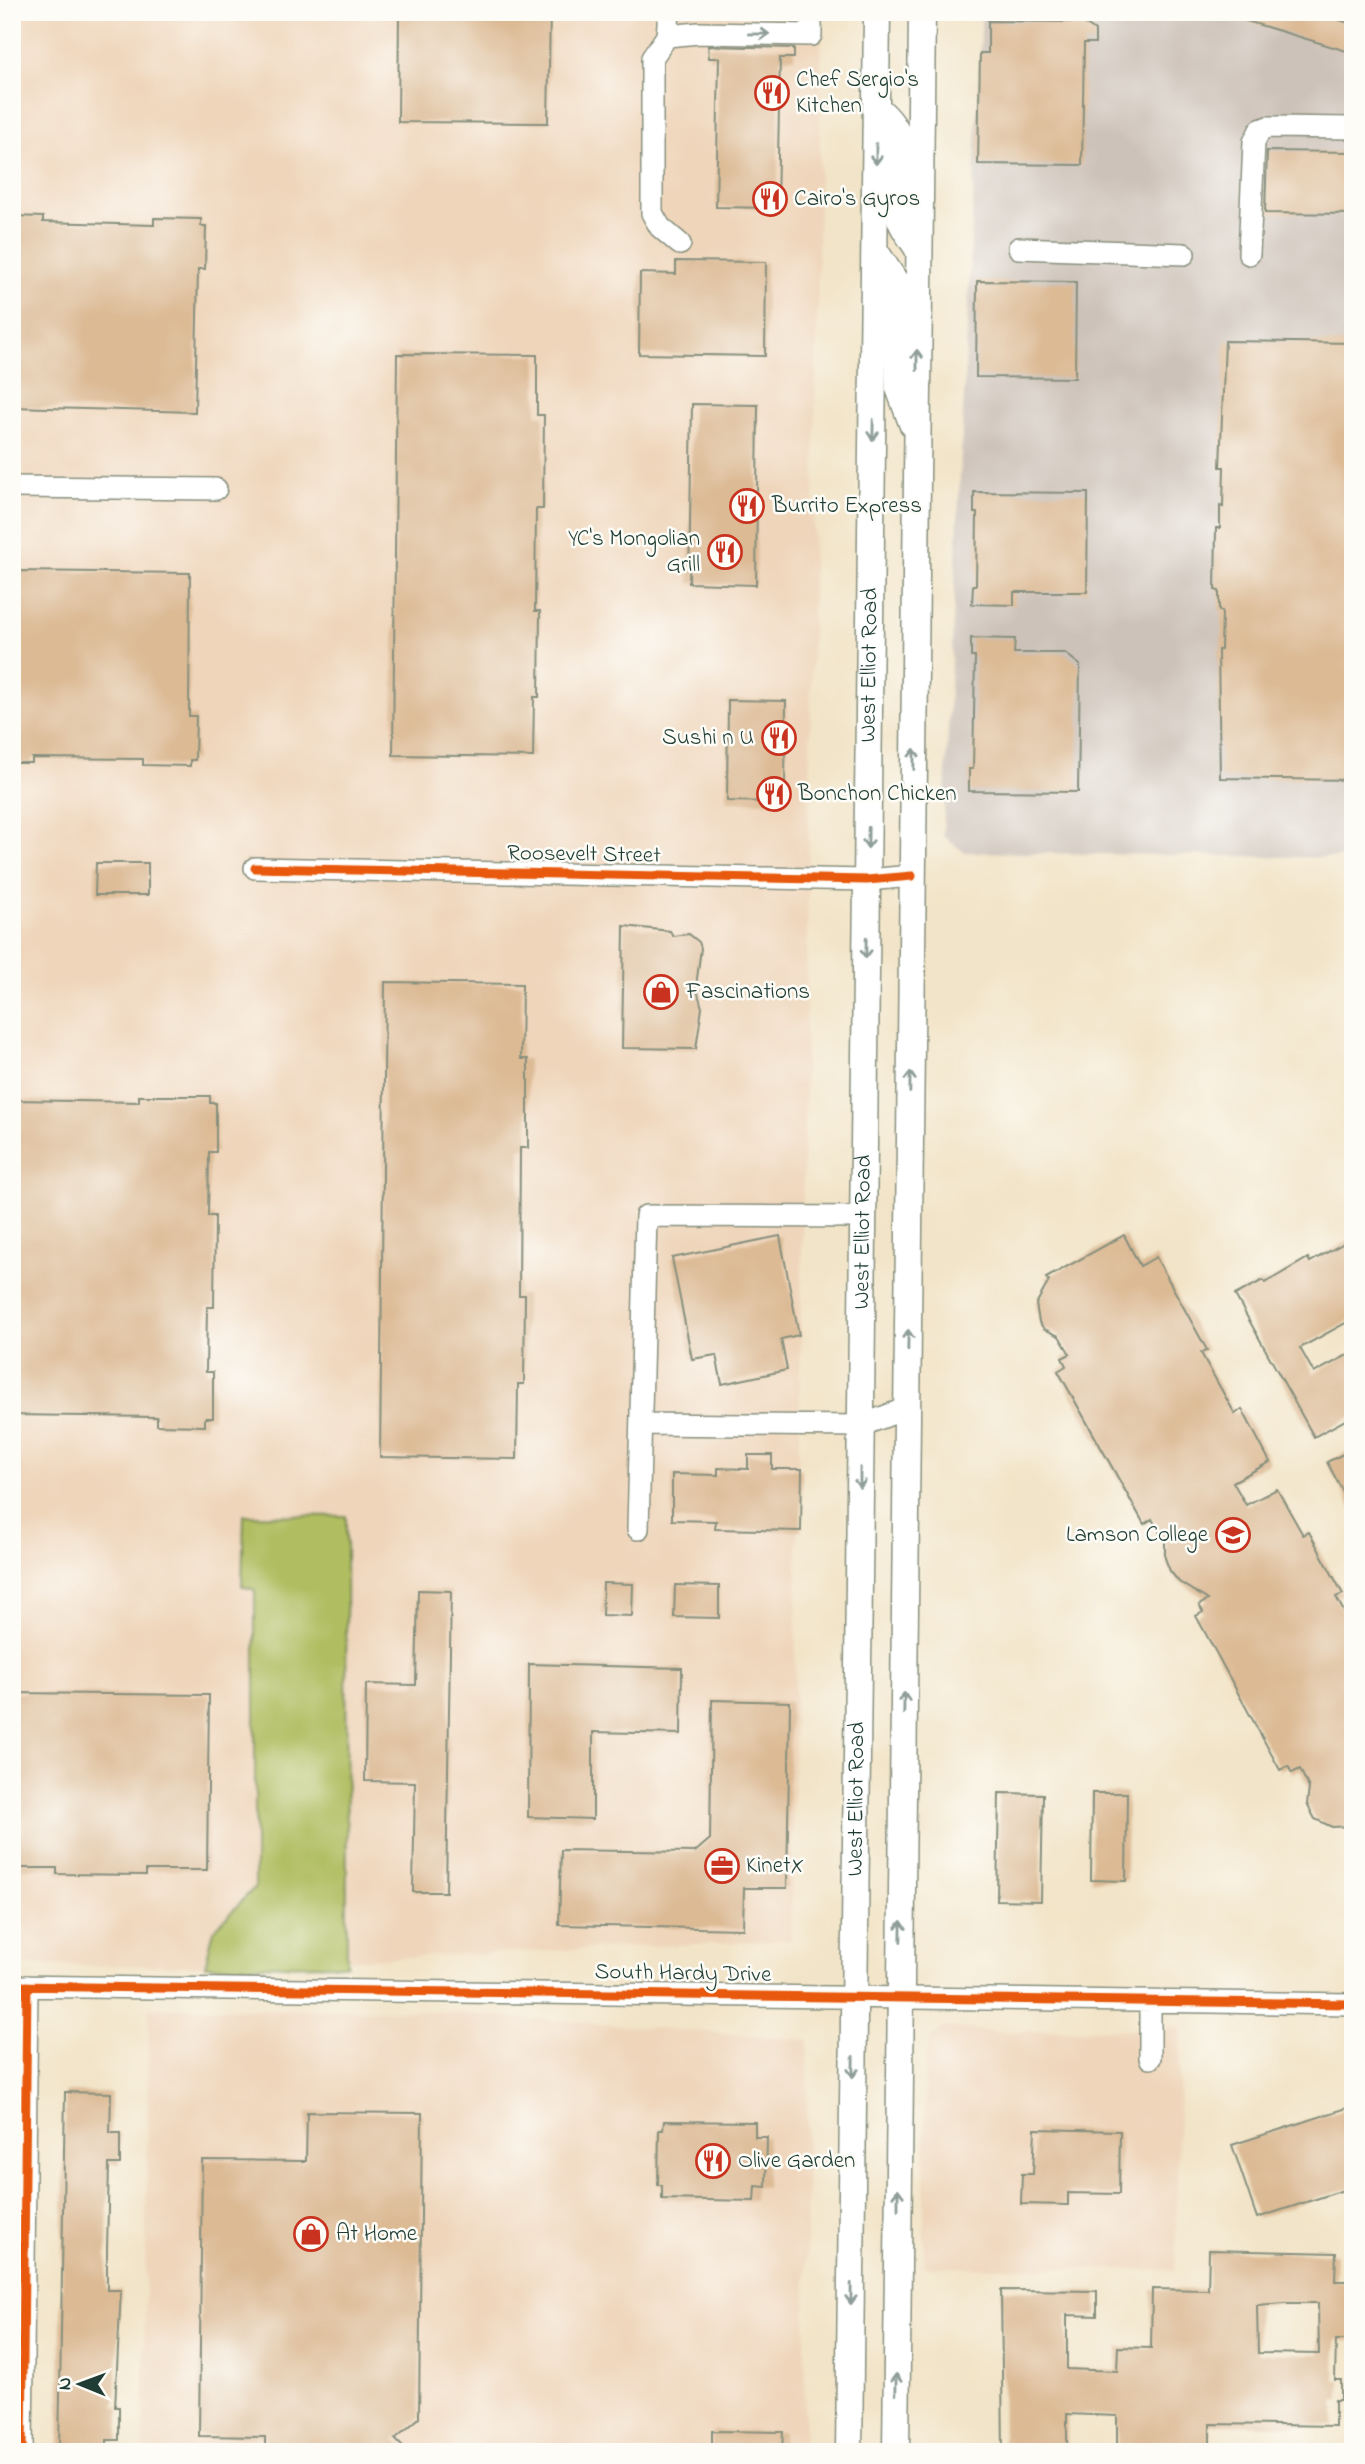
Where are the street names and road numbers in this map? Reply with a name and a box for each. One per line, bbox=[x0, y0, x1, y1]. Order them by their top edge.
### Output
street label: West Elliot Road bbox=[852, 588, 887, 743]
street label: Roosevelt Street bbox=[507, 837, 661, 873]
street label: West Elliot Road bbox=[846, 1154, 880, 1310]
street label: West Elliot Road bbox=[839, 1721, 874, 1877]
street label: South Hardy Drive bbox=[594, 1956, 772, 1994]

